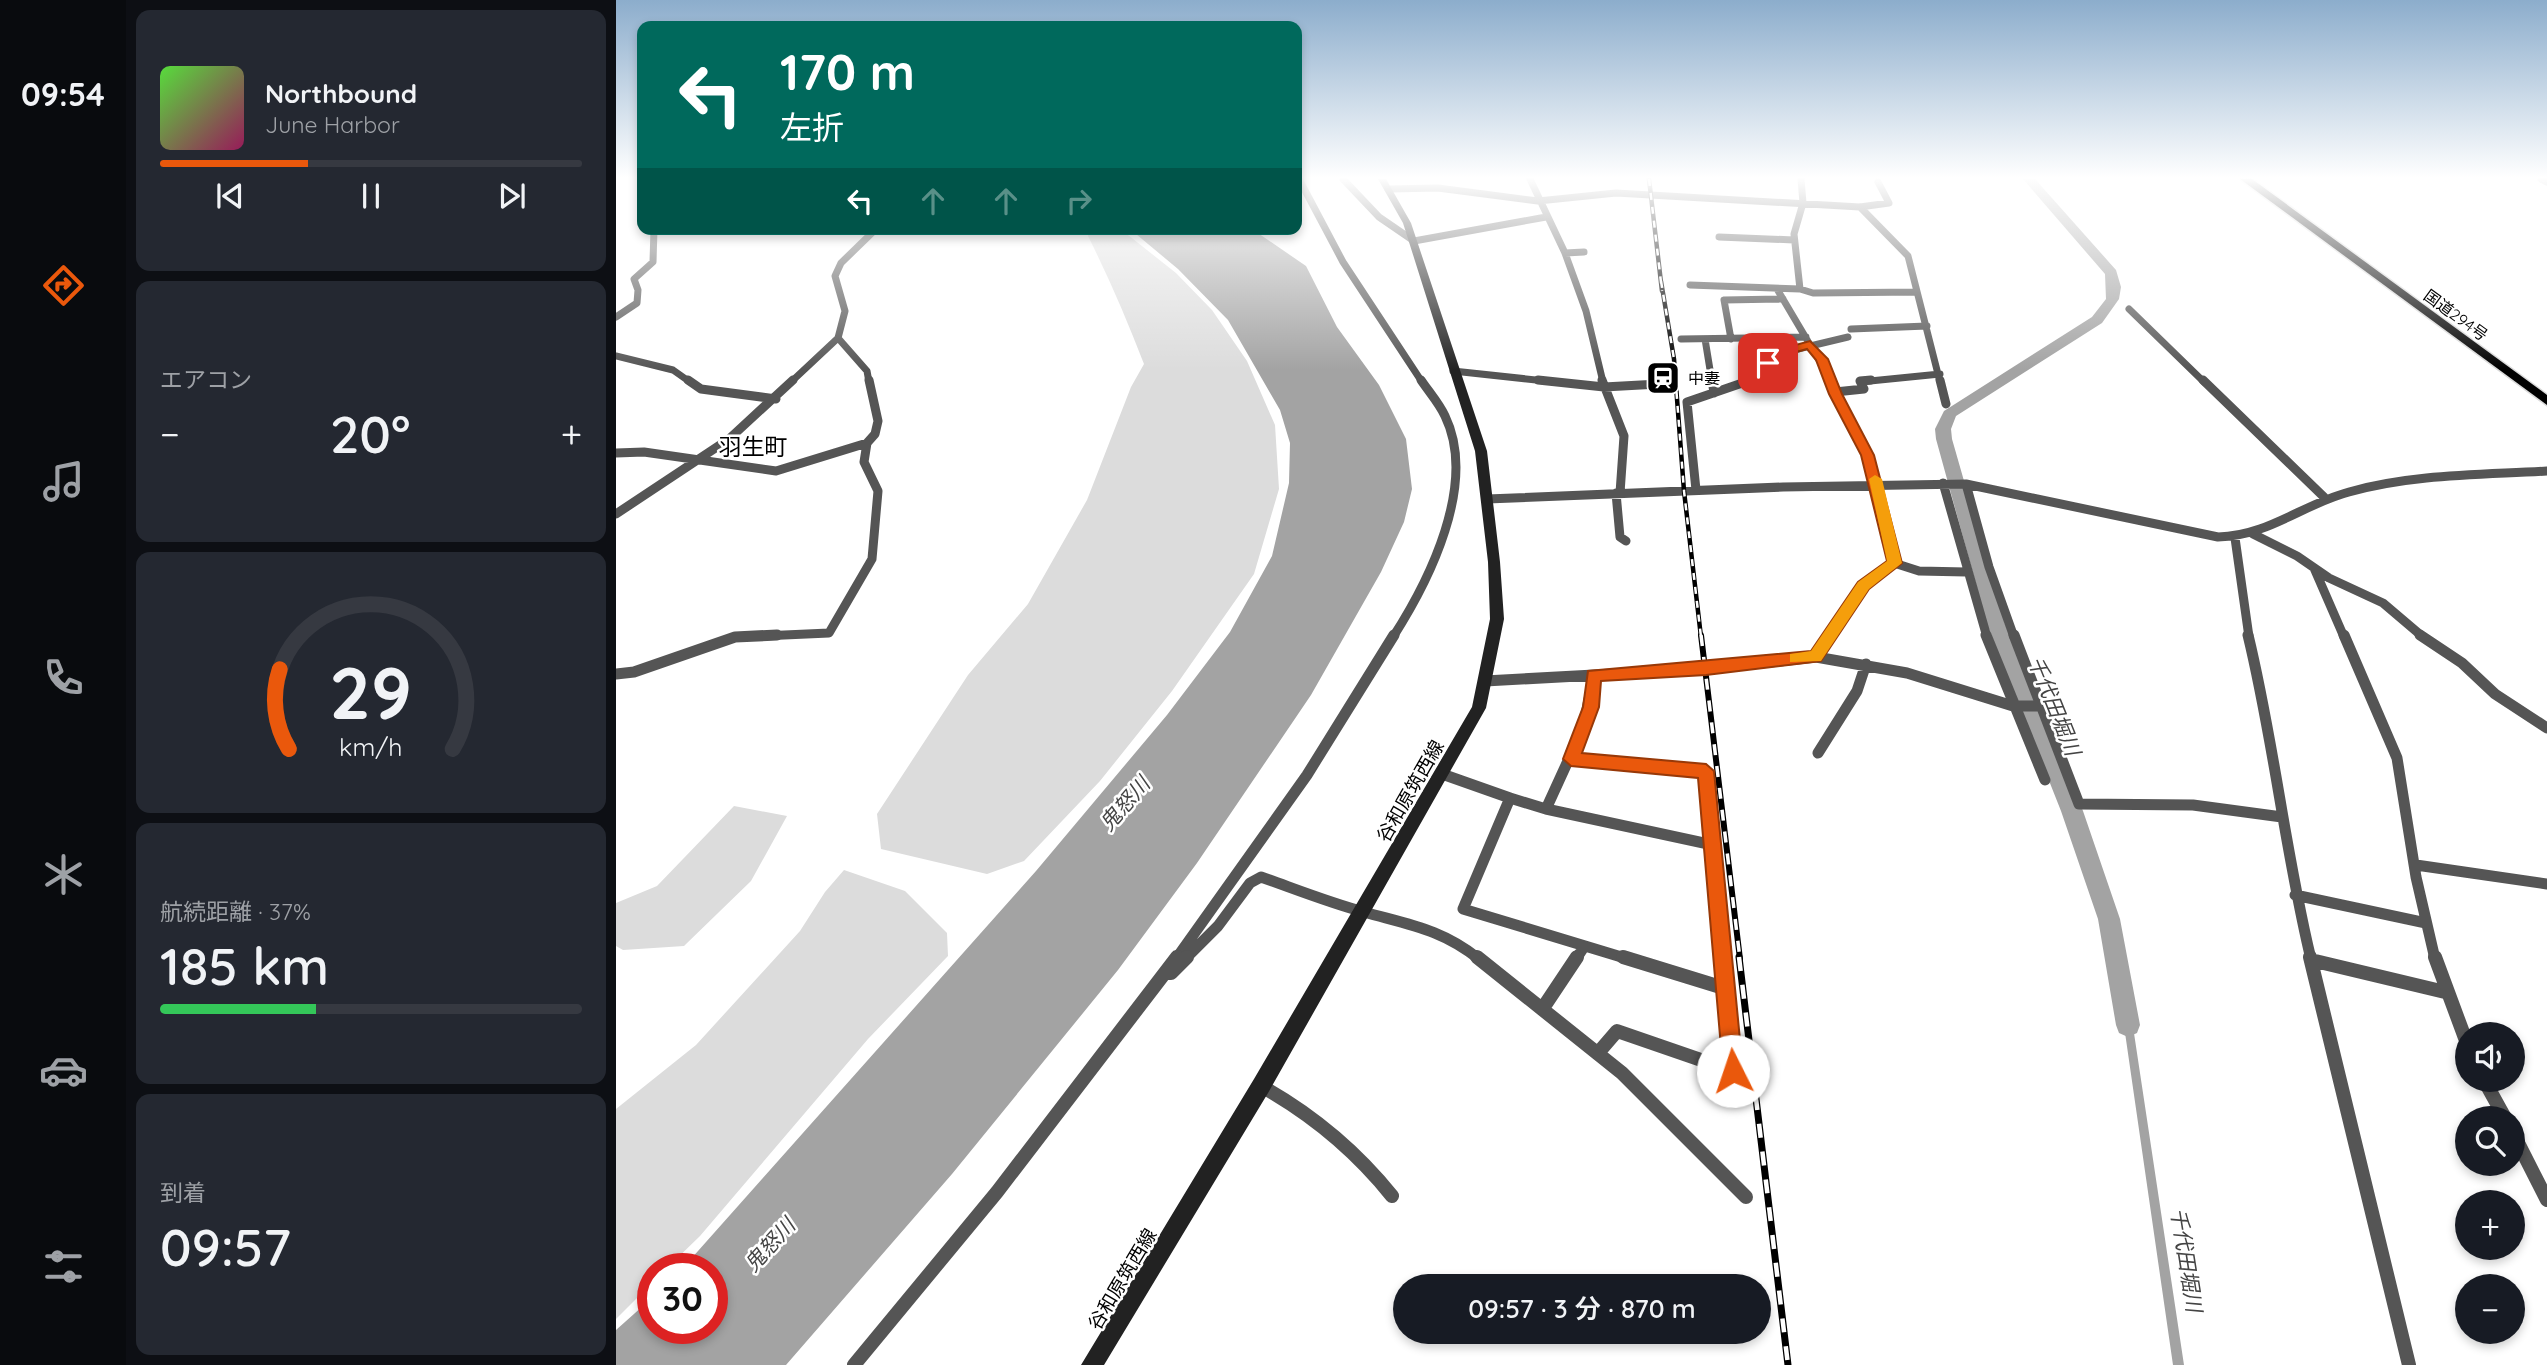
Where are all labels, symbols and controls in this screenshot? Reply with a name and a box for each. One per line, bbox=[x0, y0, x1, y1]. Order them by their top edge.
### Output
text: 170 m bbox=[780, 41, 915, 102]
icon: left bbox=[665, 49, 756, 140]
text: 09:54 bbox=[21, 74, 105, 114]
text: Northbound bbox=[265, 77, 417, 110]
text: 左折 bbox=[780, 107, 844, 147]
text: June Harbor bbox=[265, 110, 400, 139]
icon: previous bbox=[211, 177, 249, 215]
icon: pause bbox=[352, 177, 390, 215]
icon: next bbox=[493, 177, 531, 215]
icon: left bbox=[841, 182, 879, 220]
icon: ahead bbox=[914, 182, 952, 220]
icon: ahead bbox=[987, 182, 1025, 220]
icon: right bbox=[1060, 182, 1098, 220]
icon: directions bbox=[39, 261, 88, 310]
street label: 国道294号 bbox=[2420, 285, 2492, 345]
pin bbox=[1738, 333, 1798, 393]
icon: arrive bbox=[1749, 344, 1787, 382]
station icon: 中妻 bbox=[1644, 359, 1682, 397]
text: エアコン bbox=[160, 365, 252, 394]
place label: 中妻 bbox=[1688, 368, 1720, 388]
text: 20° bbox=[330, 401, 410, 466]
text: − bbox=[160, 410, 180, 458]
text: + bbox=[561, 410, 582, 458]
district label: 羽生町 bbox=[719, 432, 788, 461]
icon: music bbox=[39, 457, 88, 506]
text: 29 bbox=[330, 646, 412, 737]
water label: 千代田堀川 bbox=[2023, 652, 2087, 761]
icon: phone bbox=[39, 653, 88, 702]
text: km/h bbox=[339, 730, 403, 761]
street label: 谷和原筑西線 bbox=[1371, 736, 1449, 846]
water label: 鬼怒川 bbox=[1094, 770, 1156, 836]
icon: climate bbox=[39, 850, 88, 899]
text: 航続距離 · 37% bbox=[160, 897, 311, 926]
text: 185 km bbox=[160, 933, 329, 998]
map controls bbox=[2455, 1022, 2525, 1344]
button: sound bbox=[2455, 1022, 2525, 1092]
position arrow bbox=[1696, 1034, 1770, 1108]
icon: car bbox=[39, 1046, 88, 1095]
button: search bbox=[2455, 1106, 2525, 1176]
text: 到着 bbox=[160, 1178, 206, 1207]
button: + bbox=[2455, 1190, 2525, 1260]
water label: 千代田堀川 bbox=[2166, 1206, 2208, 1316]
water label: 鬼怒川 bbox=[739, 1211, 801, 1276]
text: 09:57 bbox=[160, 1214, 291, 1279]
street label: 谷和原筑西線 bbox=[1082, 1224, 1162, 1334]
icon: filters bbox=[39, 1242, 88, 1291]
speed limit sign: 30 bbox=[637, 1253, 728, 1344]
button: − bbox=[2455, 1274, 2525, 1344]
text: 09:57 · 3 分 · 870 m bbox=[1468, 1292, 1696, 1325]

